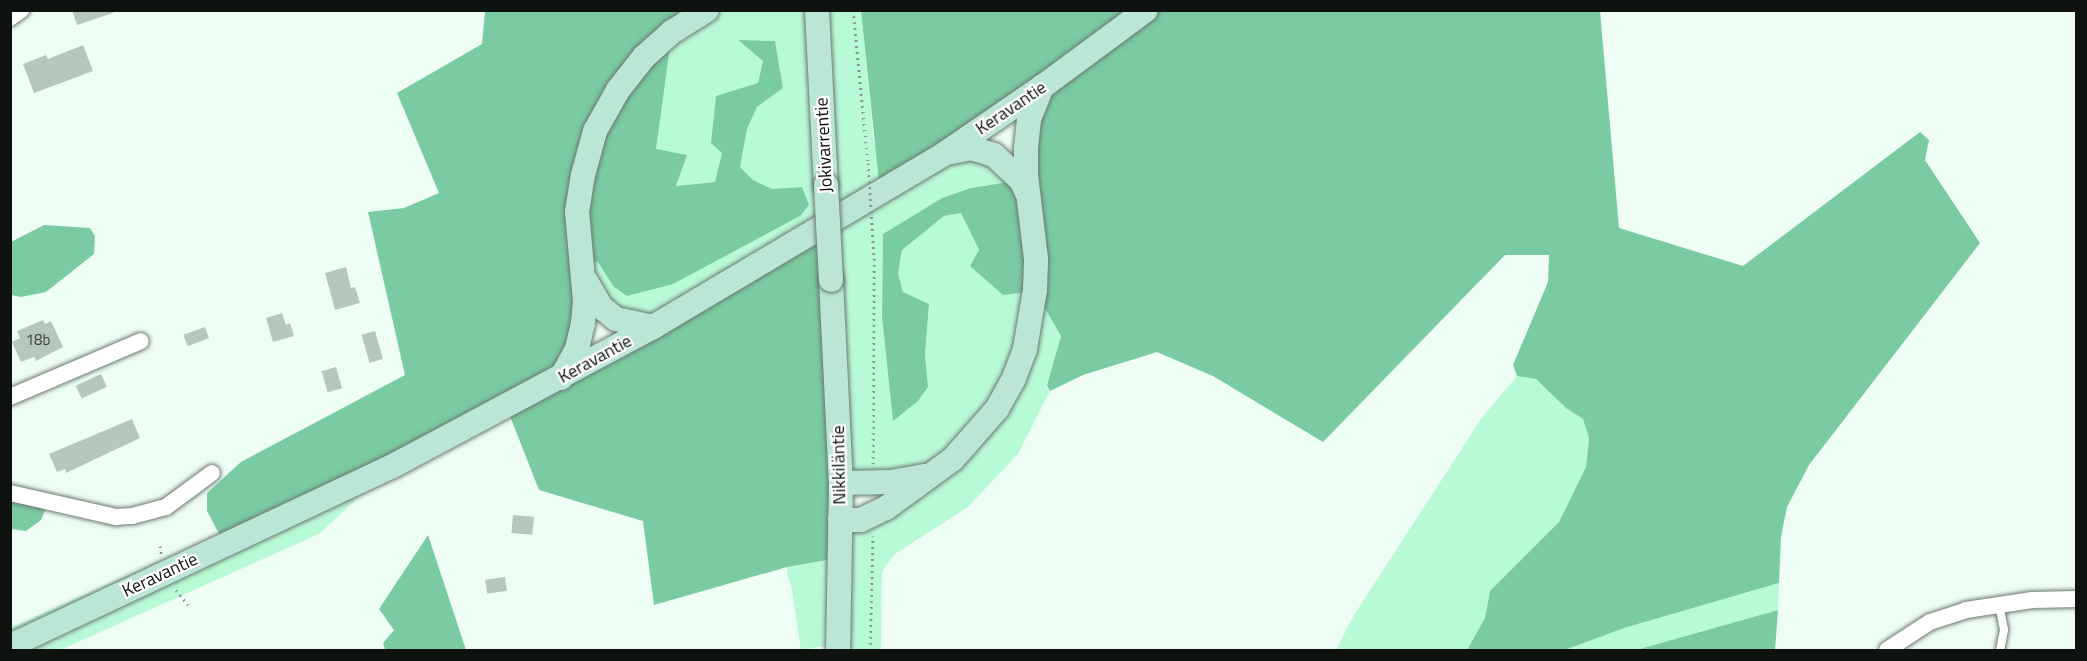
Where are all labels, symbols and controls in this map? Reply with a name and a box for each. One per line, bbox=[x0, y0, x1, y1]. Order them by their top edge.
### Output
street label: Keravantie bbox=[972, 76, 1050, 140]
street label: Jokivarrentie bbox=[811, 97, 837, 193]
street label: Keravantie bbox=[554, 330, 636, 388]
house number: 18b bbox=[26, 331, 50, 349]
street label: Nikkiläntie bbox=[828, 425, 850, 505]
street label: Keravantie bbox=[119, 548, 201, 602]

